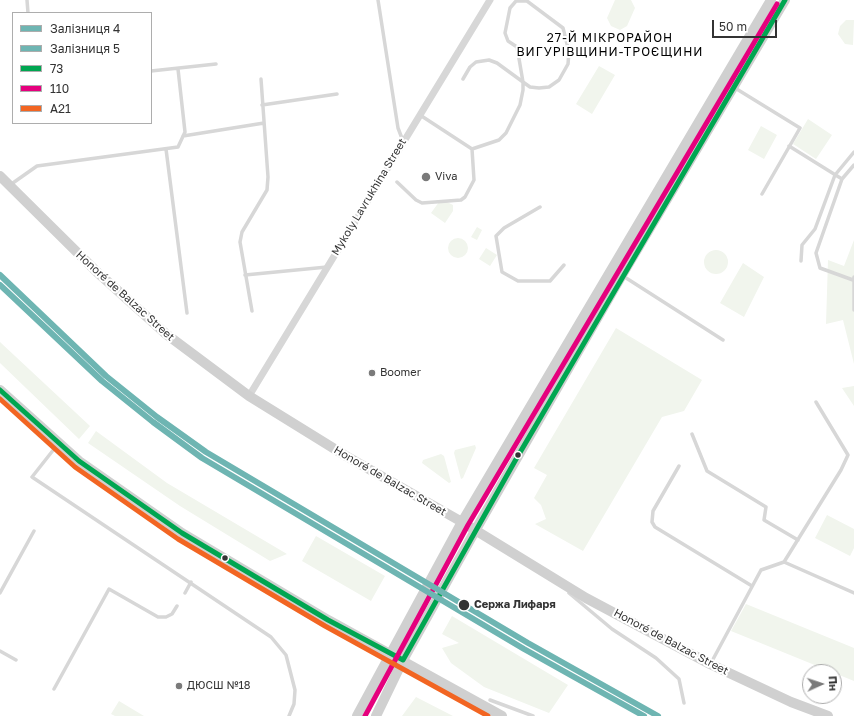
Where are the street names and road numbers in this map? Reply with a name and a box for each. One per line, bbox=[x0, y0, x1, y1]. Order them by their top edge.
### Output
street label: Mykoly Lavrukhina Street bbox=[329, 136, 409, 258]
street label: Honoré de Balzac Street bbox=[73, 248, 177, 344]
street label: Honoré de Balzac Street bbox=[331, 443, 449, 519]
street label: Honoré de Balzac Street bbox=[611, 606, 731, 678]

